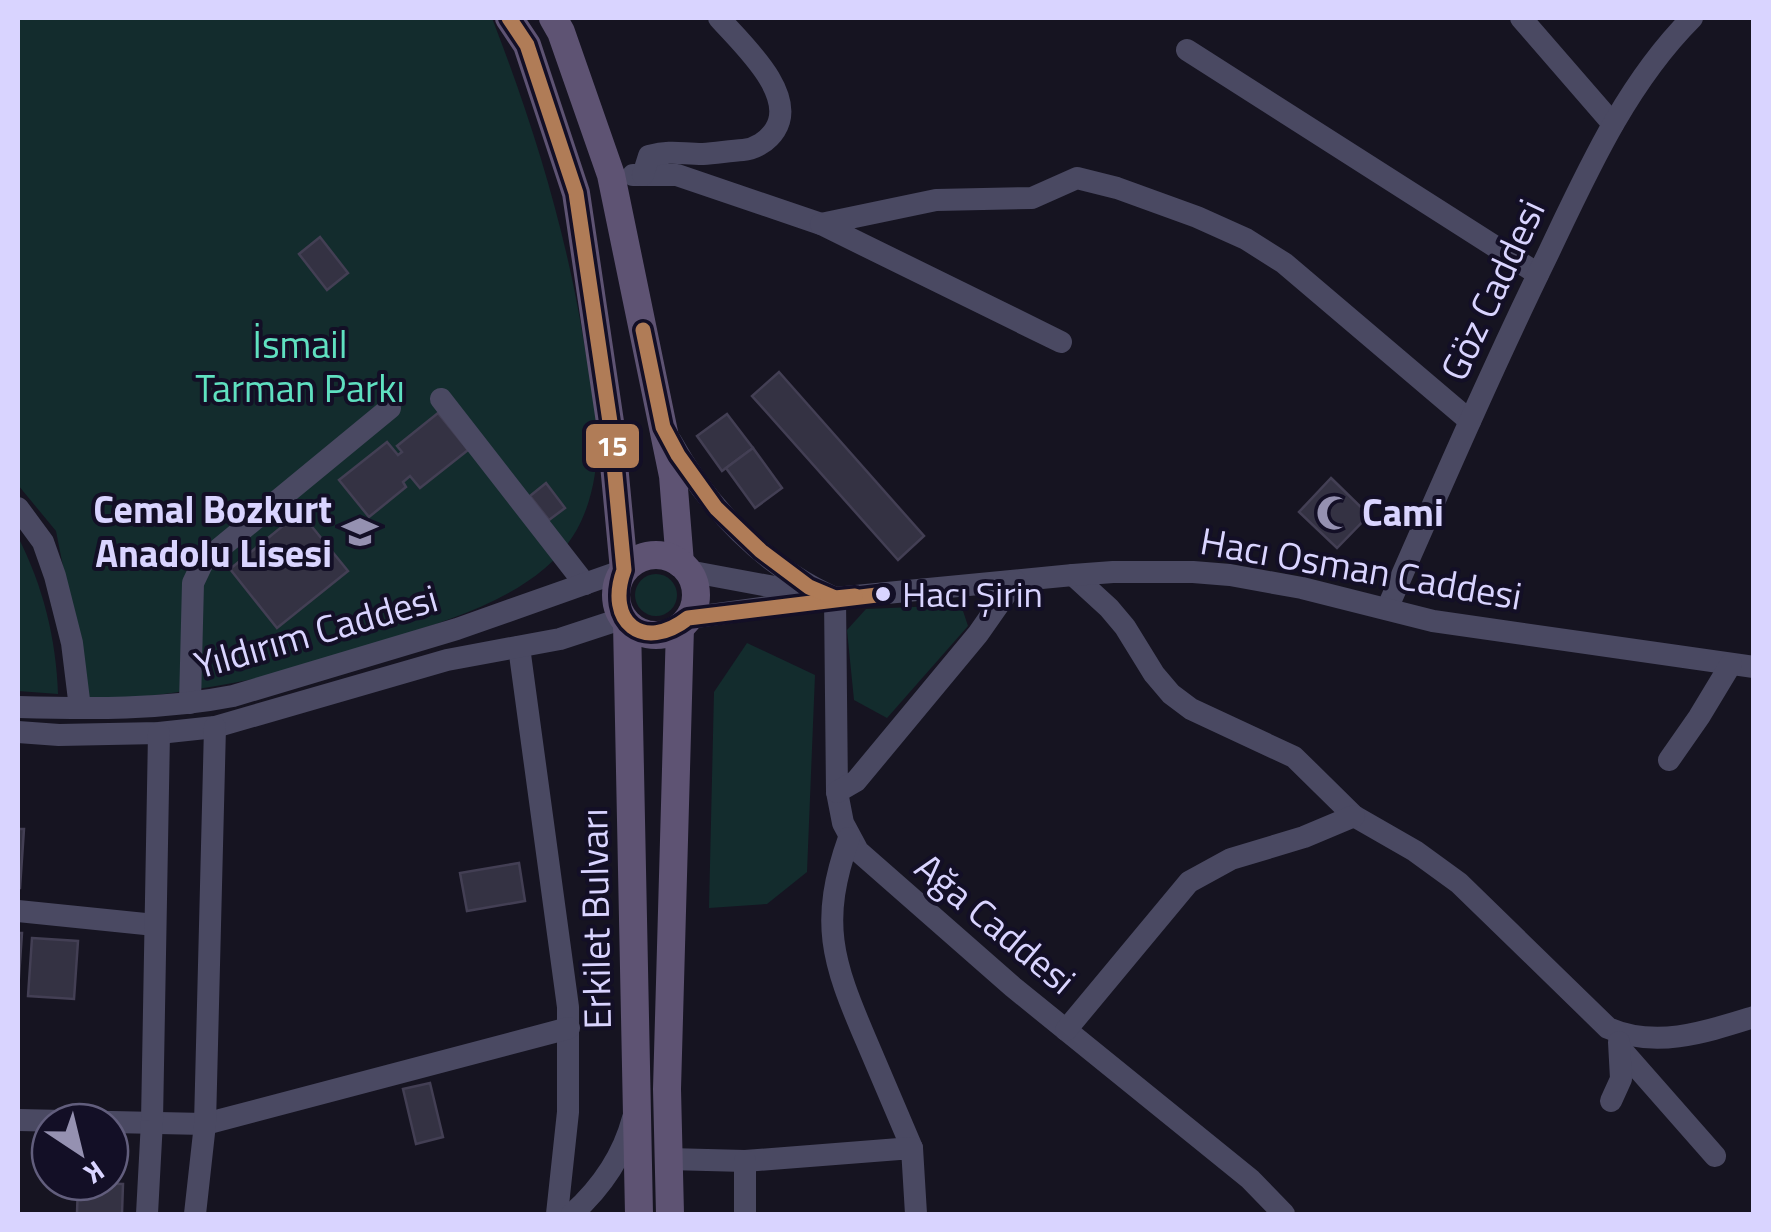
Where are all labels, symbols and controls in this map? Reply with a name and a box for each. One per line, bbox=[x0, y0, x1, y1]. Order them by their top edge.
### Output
street label: Göz Caddesi bbox=[1425, 189, 1559, 390]
park label: İsmail Tarman Parkı bbox=[195, 315, 405, 417]
line badge: 15 bbox=[584, 422, 641, 470]
text: 15 bbox=[596, 424, 628, 467]
place label: Cemal Bozkurt Anadolu Lisesi bbox=[93, 480, 332, 582]
place label: Cami bbox=[1362, 483, 1444, 541]
mosque icon: Cami bbox=[1315, 494, 1353, 532]
street label: Hacı Osman Caddesi bbox=[1196, 511, 1526, 625]
school or university icon: Cemal Bozkurt Anadolu Lisesi bbox=[341, 513, 379, 551]
place label: Hacı Şirin bbox=[902, 566, 1043, 621]
street label: Yıldırım Caddesi bbox=[187, 569, 444, 693]
marker: Hacı Şirin bbox=[873, 584, 893, 604]
street label: Erkilet Bulvarı bbox=[564, 808, 626, 1030]
street label: Ağa Caddesi bbox=[903, 839, 1089, 1008]
north arrow bbox=[30, 1102, 130, 1202]
text: K bbox=[75, 1151, 114, 1195]

